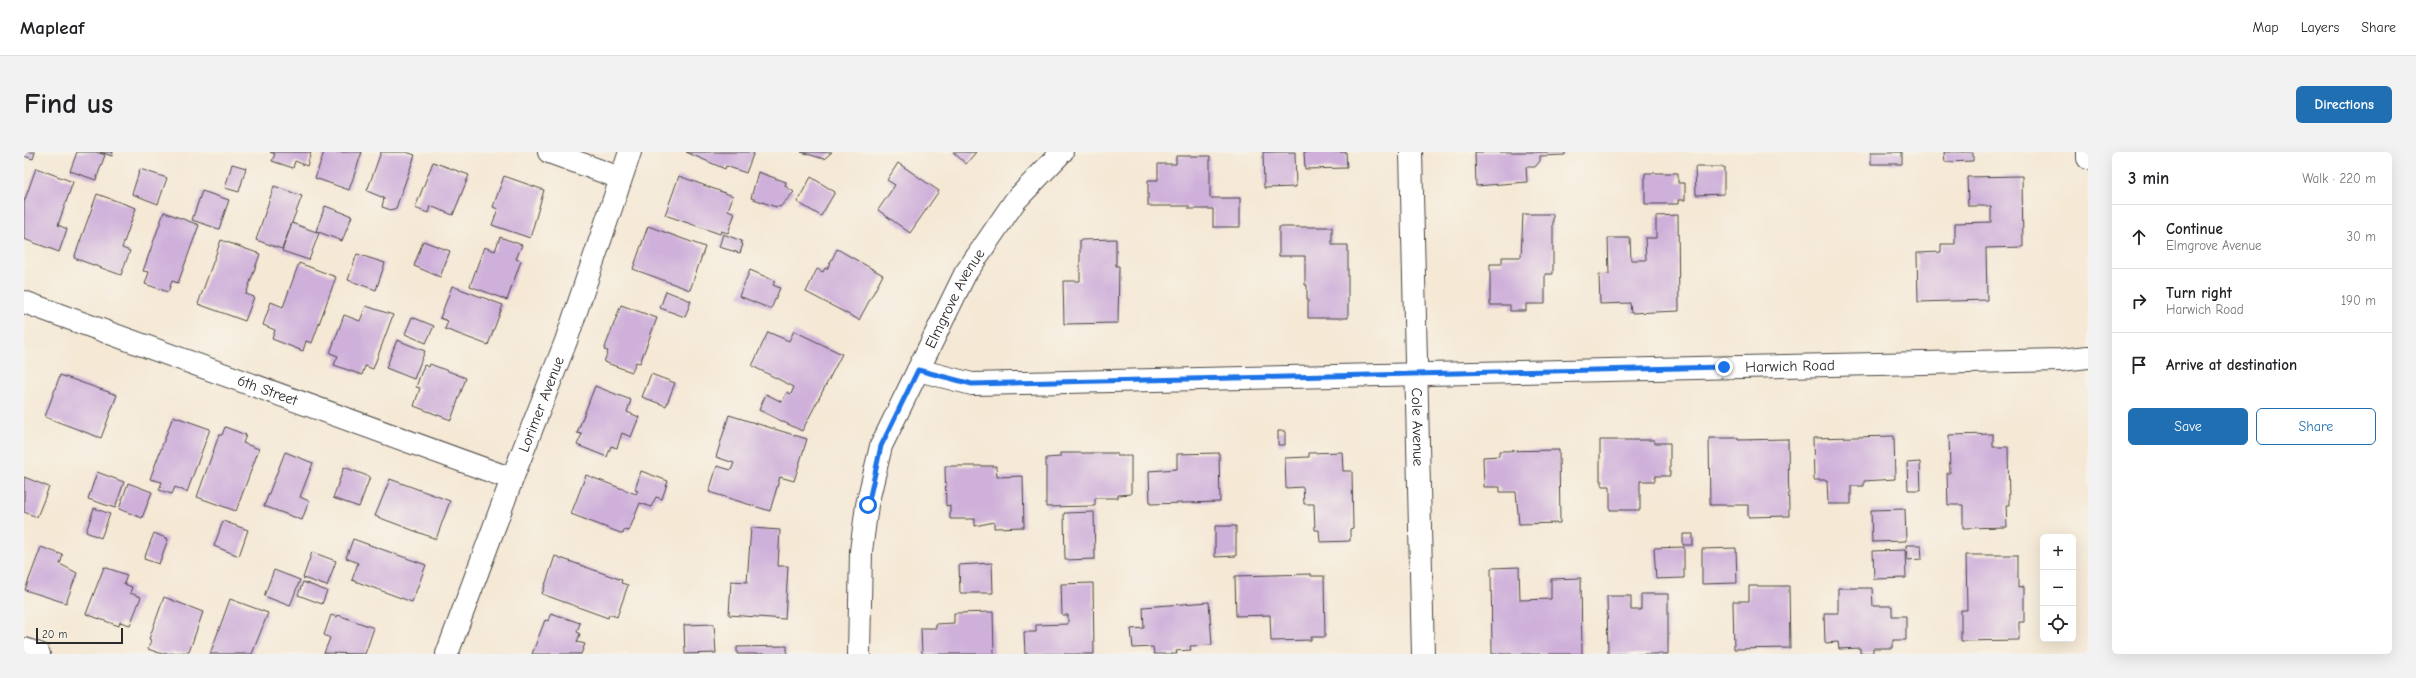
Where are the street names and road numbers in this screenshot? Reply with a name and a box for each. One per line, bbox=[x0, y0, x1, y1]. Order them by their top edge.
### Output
street label: Elmgrove Avenue bbox=[921, 245, 989, 351]
street label: Lorimer Avenue bbox=[514, 353, 568, 455]
street label: Harwich Road bbox=[1745, 356, 1835, 376]
street label: 6th Street bbox=[235, 371, 301, 410]
street label: Cole Avenue bbox=[1408, 387, 1428, 467]

